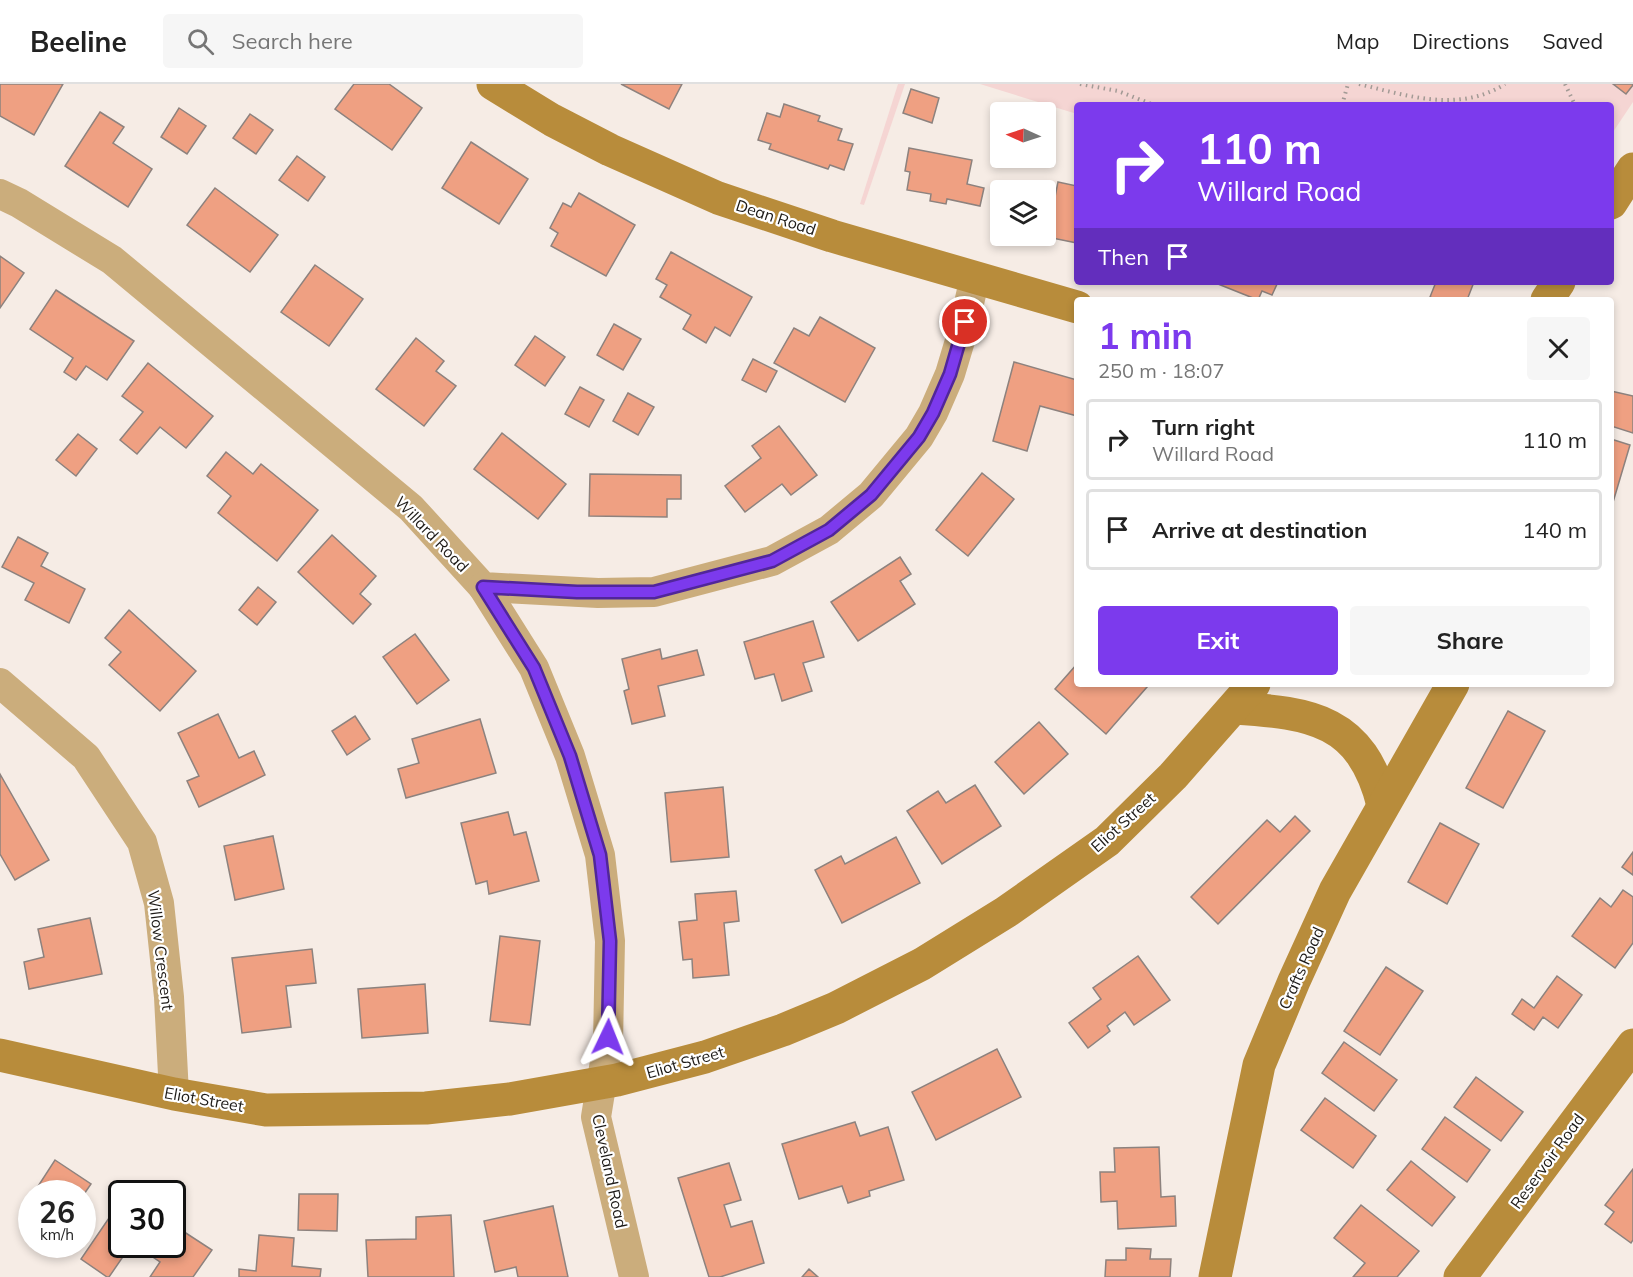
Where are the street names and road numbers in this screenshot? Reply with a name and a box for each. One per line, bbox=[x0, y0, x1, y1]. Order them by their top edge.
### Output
street label: Dean Road bbox=[733, 195, 819, 239]
street label: Willard Road bbox=[391, 492, 473, 576]
street label: Eliot Street bbox=[1087, 788, 1160, 856]
street label: Willow Crescent bbox=[144, 889, 178, 1012]
street label: Crafts Road bbox=[1274, 924, 1328, 1012]
street label: Eliot Street bbox=[644, 1041, 727, 1083]
street label: Eliot Street bbox=[163, 1082, 246, 1116]
street label: Reservoir Road bbox=[1506, 1109, 1588, 1213]
street label: Cleveland Road bbox=[588, 1112, 632, 1230]

